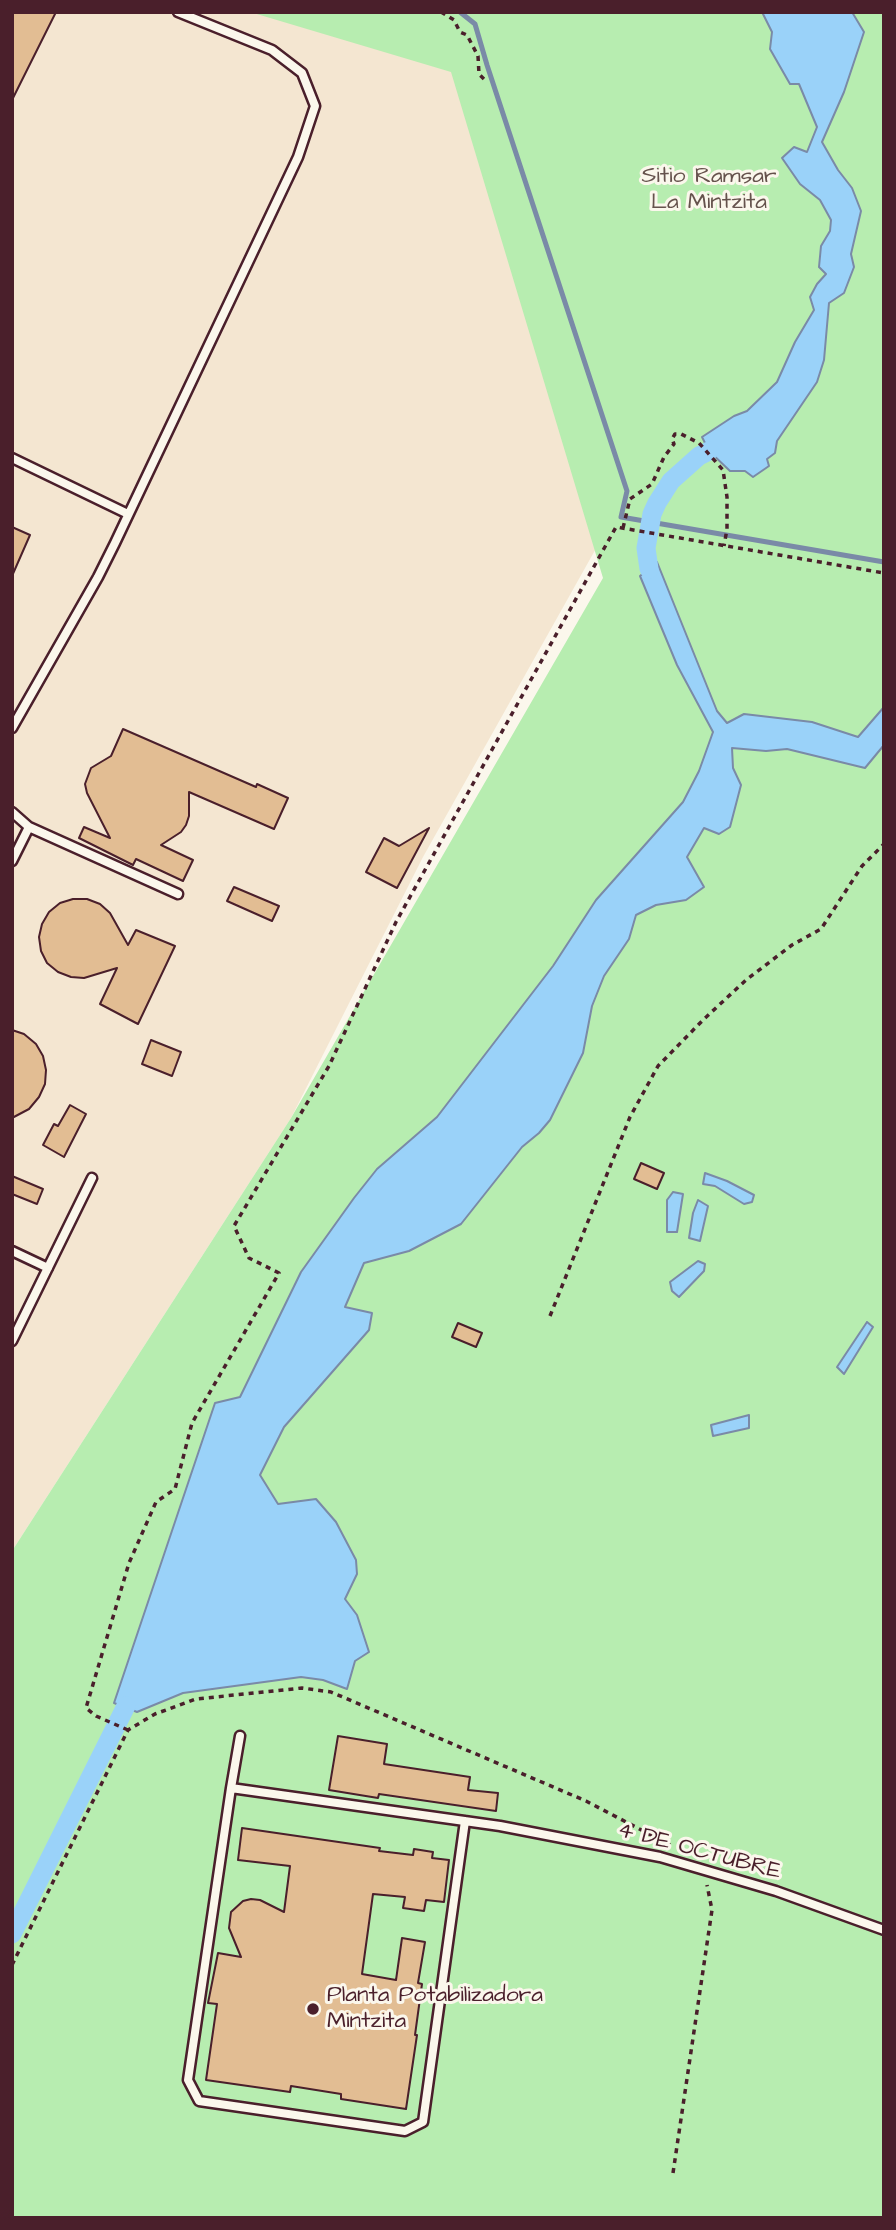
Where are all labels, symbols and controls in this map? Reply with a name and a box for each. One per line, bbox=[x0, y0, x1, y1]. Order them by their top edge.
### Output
park label: Sitio Ramsar La Mintzita bbox=[641, 163, 777, 217]
street label: 4 DE OCTUBRE bbox=[614, 1817, 784, 1887]
place label: Planta Potabilizadora Mintzita bbox=[327, 1982, 543, 2036]
marker: Planta Potabilizadora Mintzita bbox=[305, 2001, 321, 2017]

